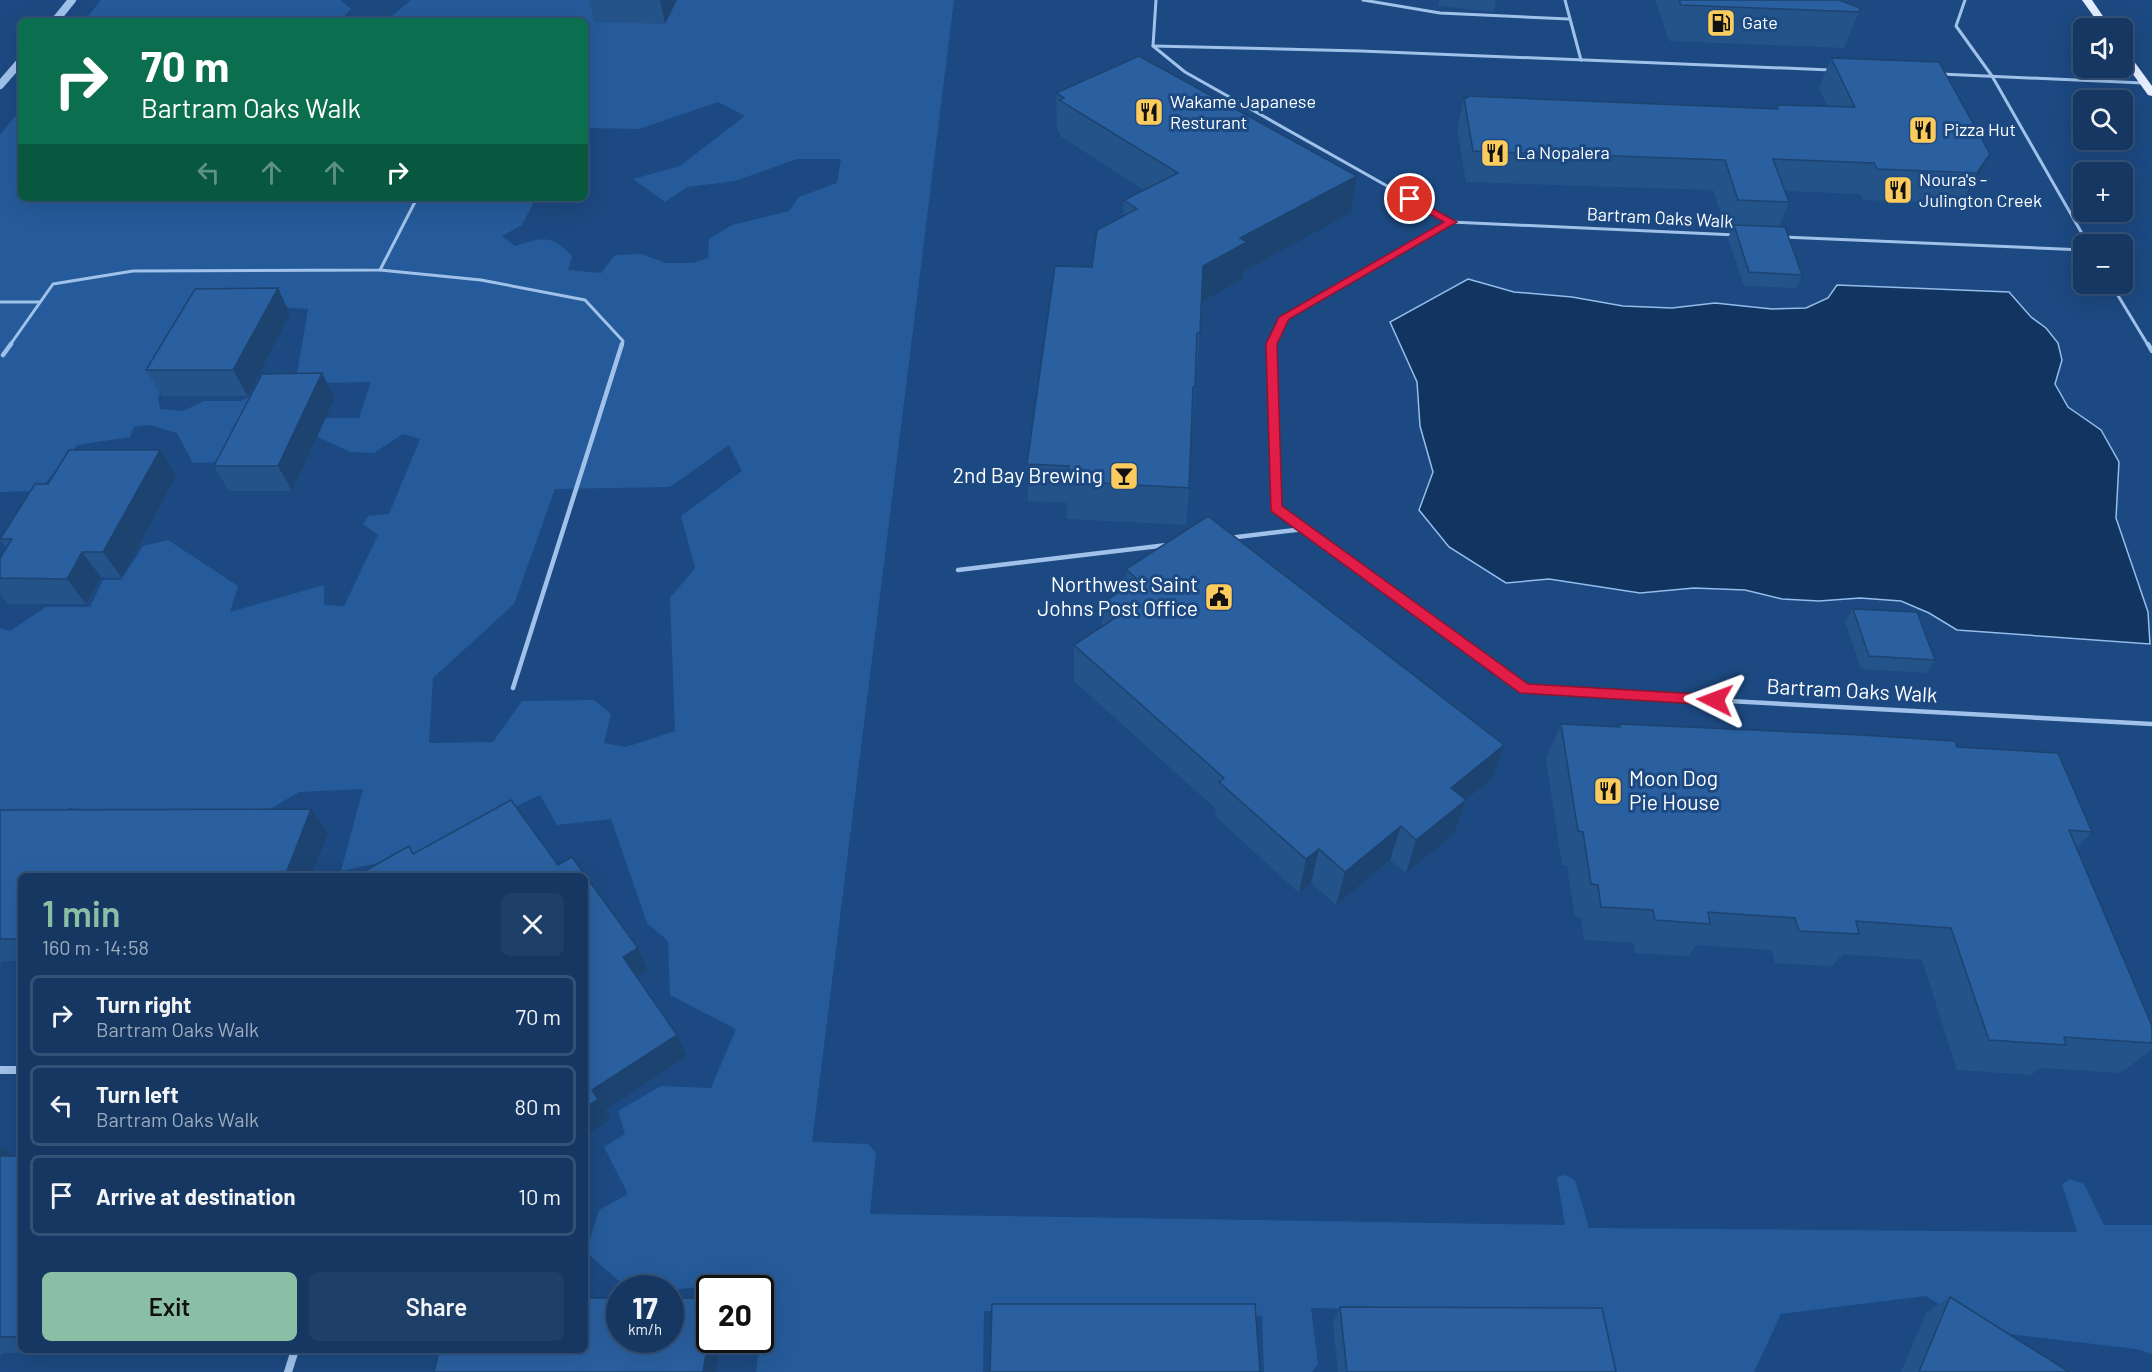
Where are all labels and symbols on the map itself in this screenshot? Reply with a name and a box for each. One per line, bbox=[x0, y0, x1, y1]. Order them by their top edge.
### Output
fuel station icon: Gate bbox=[1705, 7, 1737, 39]
place label: Gate bbox=[1742, 11, 1778, 33]
place label: Wakame Japanese Resturant bbox=[1170, 90, 1316, 133]
restaurant icon: Wakame Japanese Resturant bbox=[1133, 96, 1165, 128]
restaurant icon: Pizza Hut bbox=[1907, 114, 1939, 146]
place label: Pizza Hut bbox=[1944, 118, 2016, 140]
restaurant icon: La Nopalera bbox=[1479, 137, 1511, 169]
place label: La Nopalera bbox=[1516, 141, 1610, 163]
place label: Noura's - Julington Creek bbox=[1919, 168, 2042, 211]
pin bbox=[1384, 173, 1435, 224]
restaurant icon: Noura's - Julington Creek bbox=[1882, 174, 1914, 206]
street label: Bartram Oaks Walk bbox=[1586, 202, 1734, 232]
bar icon: 2nd Bay Brewing bbox=[1108, 460, 1140, 492]
place label: 2nd Bay Brewing bbox=[953, 462, 1103, 487]
place label: Northwest Saint Johns Post Office bbox=[1037, 571, 1198, 620]
public building icon: Northwest Saint Johns Post Office bbox=[1203, 581, 1235, 613]
position arrow bbox=[1683, 668, 1747, 732]
street label: Bartram Oaks Walk bbox=[1766, 673, 1938, 706]
place label: Moon Dog Pie House bbox=[1629, 765, 1720, 814]
restaurant icon: Moon Dog Pie House bbox=[1592, 775, 1624, 807]
speed limit sign: 20 bbox=[696, 1275, 774, 1353]

